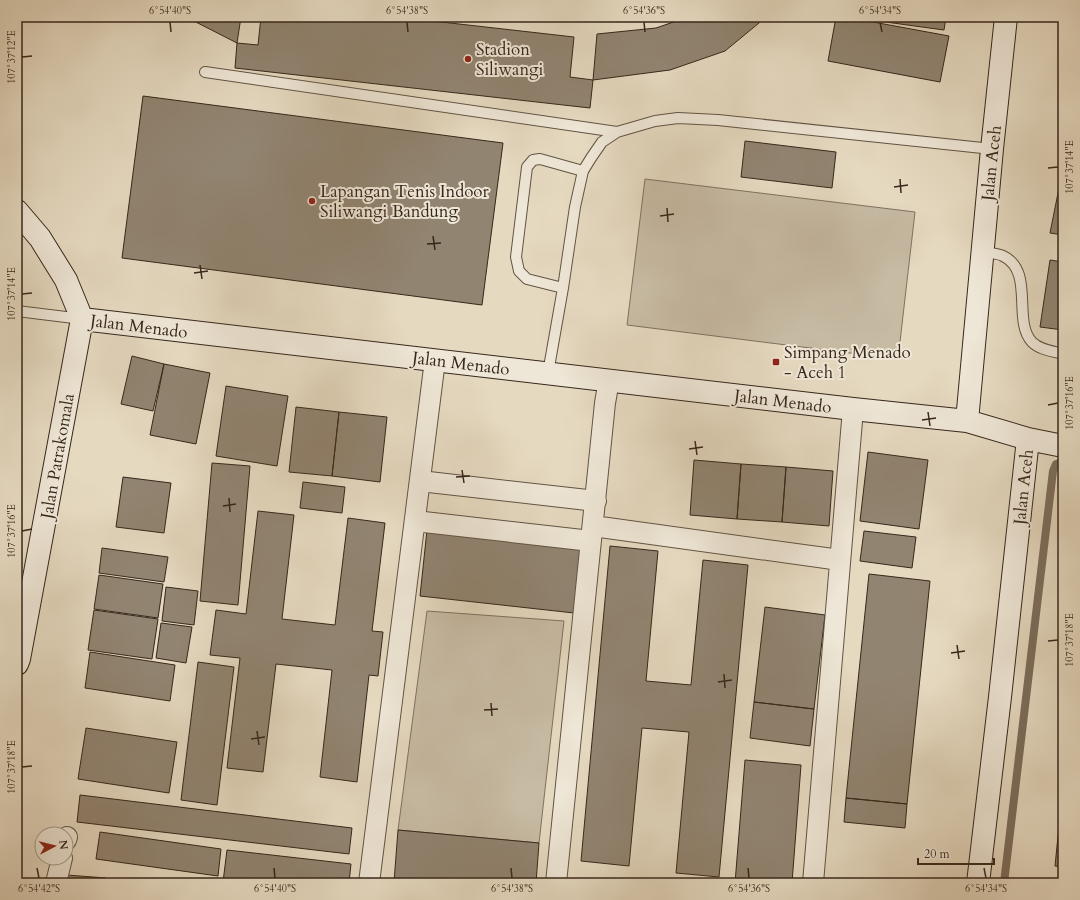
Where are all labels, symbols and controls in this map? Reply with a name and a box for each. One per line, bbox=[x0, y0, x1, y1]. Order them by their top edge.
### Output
text: 6°54'40"S bbox=[149, 4, 191, 18]
text: 6°54'38"S bbox=[386, 4, 428, 18]
text: 6°54'36"S bbox=[623, 4, 665, 18]
text: 6°54'34"S bbox=[859, 4, 901, 18]
text: 107°37'12"E bbox=[5, 30, 19, 84]
place label: Stadion Siliwangi bbox=[476, 38, 544, 81]
marker: Stadion Siliwangi bbox=[463, 54, 473, 64]
street label: Jalan Aceh bbox=[976, 123, 1007, 205]
text: 107°37'14"E bbox=[1063, 140, 1077, 194]
place label: Lapangan Tenis Indoor Siliwangi Bandung bbox=[320, 180, 490, 223]
marker: Lapangan Tenis Indoor Siliwangi Bandung bbox=[307, 196, 317, 206]
text: 107°37'14"E bbox=[5, 267, 19, 321]
street label: Jalan Menado bbox=[86, 309, 189, 344]
place label: Simpang Menado - Aceh 1 bbox=[784, 341, 911, 384]
street label: Jalan Menado bbox=[408, 346, 511, 381]
marker: Simpang Menado - Aceh 1 bbox=[771, 357, 781, 367]
text: 107°37'16"E bbox=[1063, 376, 1077, 430]
street label: Jalan Menado bbox=[730, 384, 833, 419]
street label: Jalan Patrakomala bbox=[35, 391, 80, 524]
street label: Jalan Aceh bbox=[1008, 447, 1039, 529]
text: 107°37'16"E bbox=[5, 504, 19, 558]
text: 107°37'18"E bbox=[1063, 613, 1077, 667]
text: 107°37'18"E bbox=[5, 740, 19, 794]
north arrow bbox=[34, 826, 74, 866]
text: N bbox=[55, 839, 72, 851]
scale bar bbox=[918, 840, 994, 866]
text: 20 m bbox=[924, 846, 951, 862]
text: 6°54'42"S bbox=[18, 882, 60, 896]
text: 6°54'40"S bbox=[254, 882, 296, 896]
text: 6°54'38"S bbox=[491, 882, 533, 896]
text: 6°54'36"S bbox=[728, 882, 770, 896]
text: 6°54'34"S bbox=[965, 882, 1007, 896]

